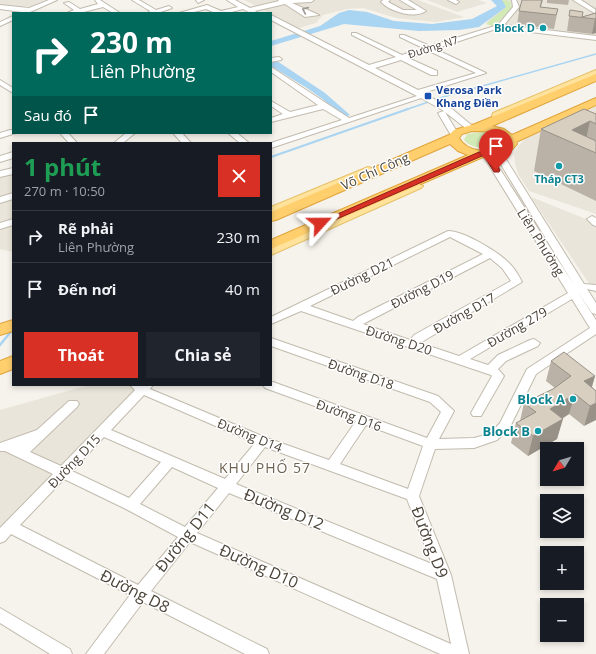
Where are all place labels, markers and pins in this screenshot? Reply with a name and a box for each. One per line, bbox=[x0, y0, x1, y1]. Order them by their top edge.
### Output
place label: Block D bbox=[494, 20, 535, 35]
marker: Block D bbox=[538, 23, 548, 33]
place label: Verosa Park Khang Điền bbox=[436, 82, 502, 110]
marker: Verosa Park Khang Điền bbox=[423, 91, 433, 101]
pin bbox=[479, 129, 513, 170]
marker: Tháp CT3 bbox=[554, 161, 564, 171]
place label: Tháp CT3 bbox=[534, 171, 584, 186]
place label: Block A bbox=[517, 390, 565, 408]
marker: Block A bbox=[568, 394, 578, 404]
place label: Block B bbox=[482, 422, 530, 440]
marker: Block B bbox=[533, 426, 543, 436]

